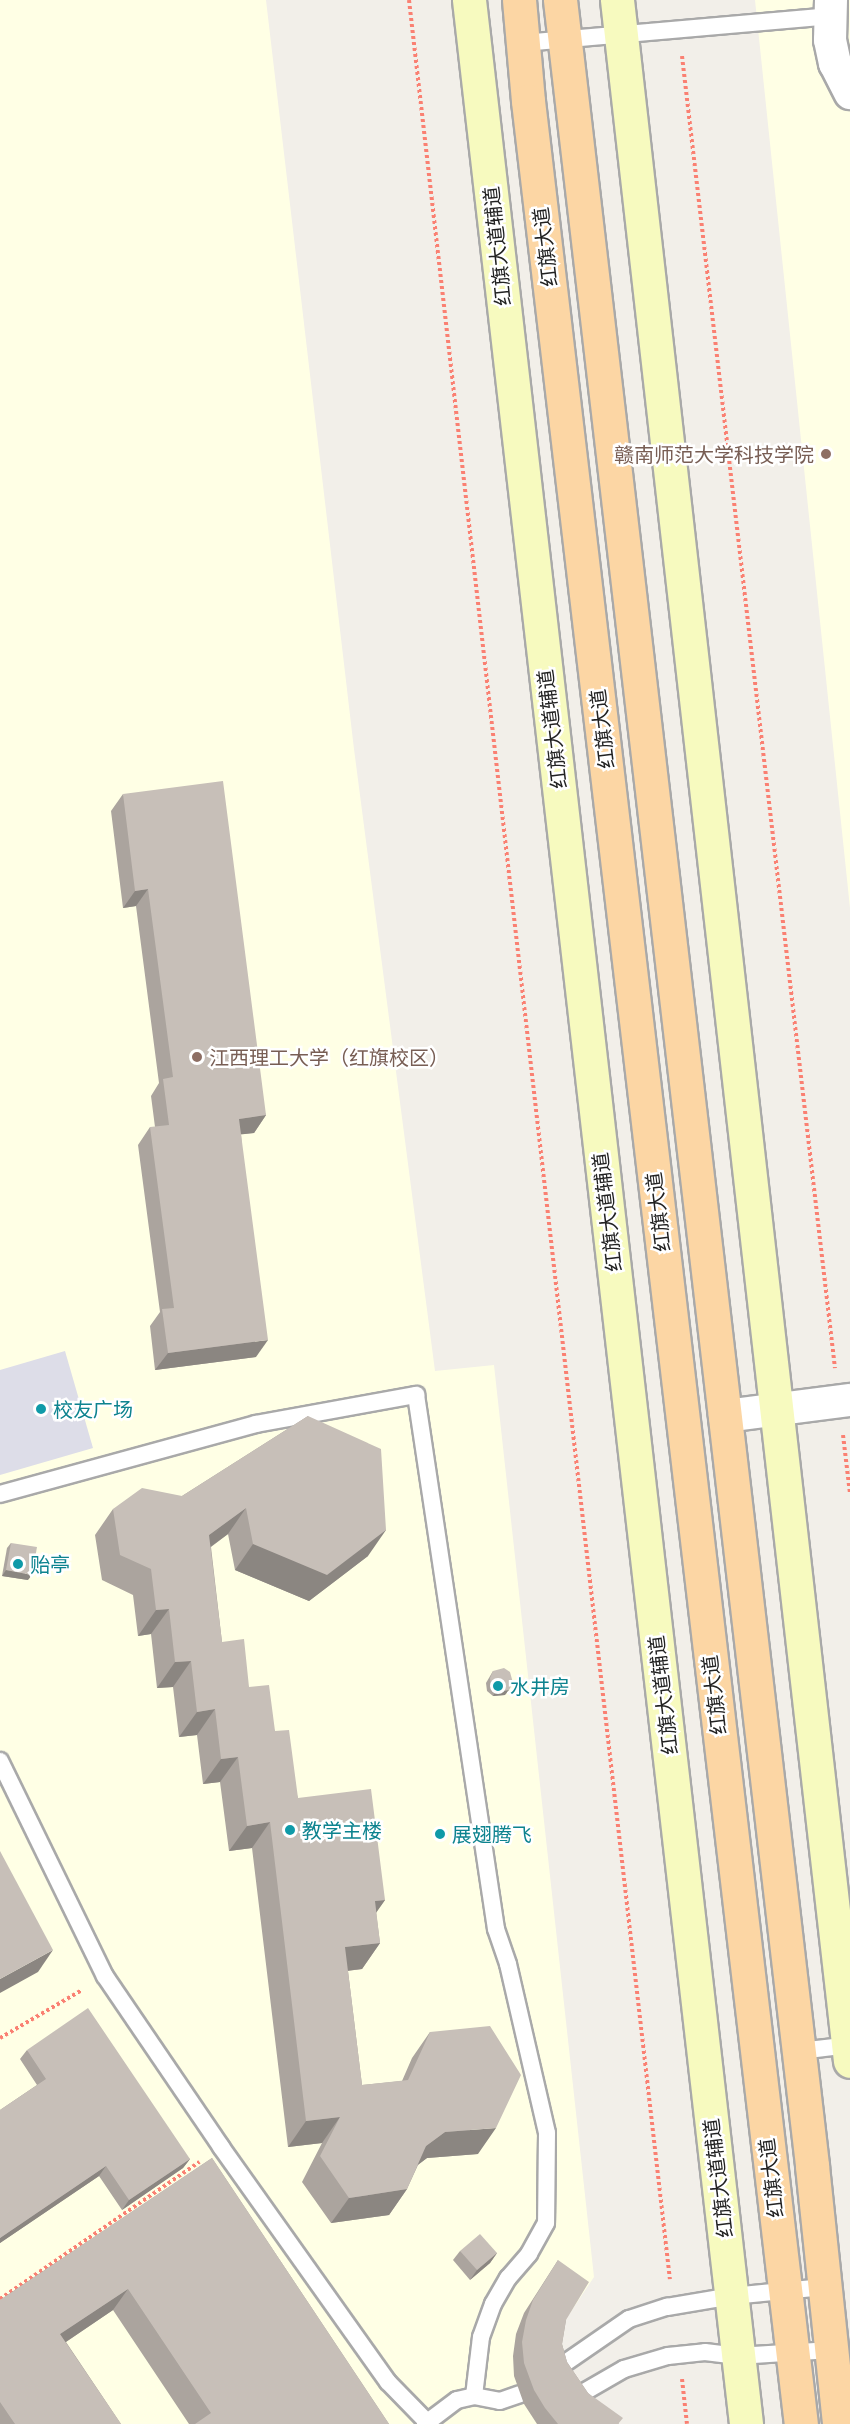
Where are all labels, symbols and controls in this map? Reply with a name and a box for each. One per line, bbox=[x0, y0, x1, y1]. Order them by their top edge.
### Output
street label: 红旗大道辅道 bbox=[479, 185, 515, 307]
street label: 红旗大道 bbox=[528, 206, 562, 288]
place label: 赣南师范大学科技学院 bbox=[614, 442, 814, 466]
marker: 赣南师范大学科技学院 bbox=[819, 447, 833, 461]
street label: 红旗大道辅道 bbox=[533, 668, 571, 790]
street label: 红旗大道 bbox=[585, 688, 619, 770]
place label: 江西理工大学（红旗校区） bbox=[209, 1045, 449, 1069]
marker: 江西理工大学（红旗校区） bbox=[190, 1050, 204, 1064]
street label: 红旗大道辅道 bbox=[588, 1151, 626, 1273]
street label: 红旗大道 bbox=[641, 1171, 675, 1253]
place label: 校友广场 bbox=[53, 1397, 133, 1421]
marker: 校友广场 bbox=[34, 1402, 48, 1416]
place label: 贻亭 bbox=[30, 1552, 70, 1576]
marker: 贻亭 bbox=[11, 1557, 25, 1571]
street label: 红旗大道辅道 bbox=[644, 1634, 682, 1756]
street label: 红旗大道 bbox=[697, 1654, 731, 1736]
place label: 水井房 bbox=[510, 1674, 570, 1698]
marker: 水井房 bbox=[491, 1679, 505, 1693]
place label: 教学主楼 bbox=[302, 1818, 382, 1842]
place label: 展翅腾飞 bbox=[452, 1822, 532, 1846]
marker: 教学主楼 bbox=[283, 1823, 297, 1837]
marker: 展翅腾飞 bbox=[433, 1827, 447, 1841]
street label: 红旗大道辅道 bbox=[699, 2117, 737, 2239]
street label: 红旗大道 bbox=[754, 2137, 788, 2219]

